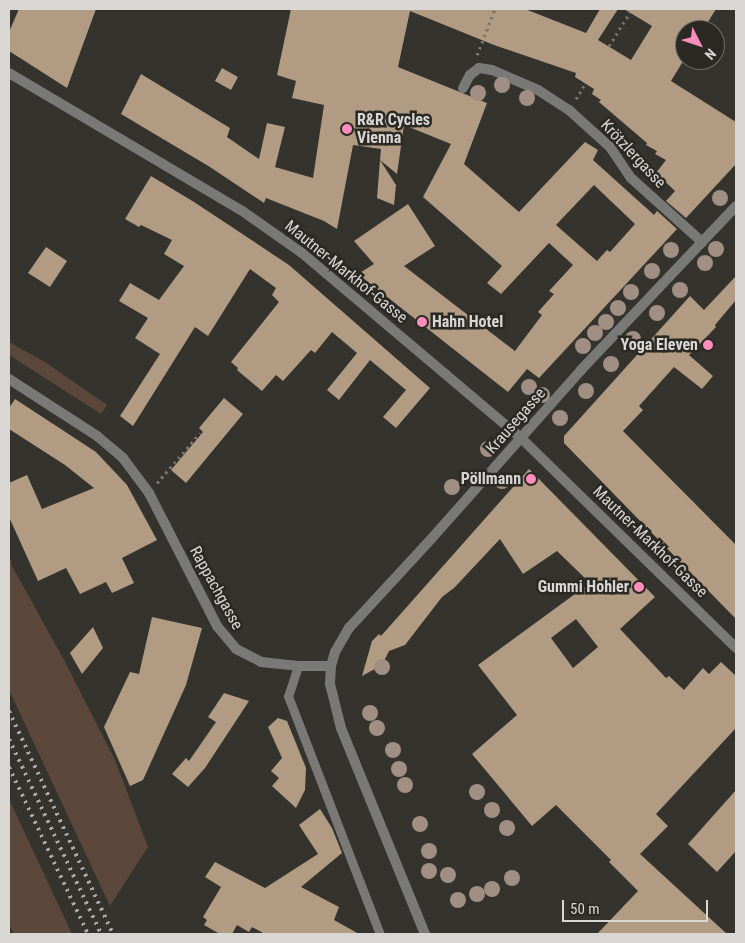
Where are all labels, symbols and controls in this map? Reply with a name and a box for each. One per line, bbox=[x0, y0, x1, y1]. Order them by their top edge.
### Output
north arrow bbox=[675, 20, 725, 70]
text: N bbox=[702, 46, 719, 63]
place label: R&R Cycles Vienna bbox=[357, 110, 430, 148]
street label: Krötzlergasse bbox=[596, 116, 670, 192]
marker: R&R Cycles Vienna bbox=[341, 123, 353, 135]
street label: Mautner-Markhof-Gasse bbox=[281, 217, 411, 327]
place label: Hahn Hotel bbox=[432, 312, 503, 332]
marker: Hahn Hotel bbox=[416, 316, 428, 328]
place label: Yoga Eleven bbox=[621, 335, 698, 355]
marker: Yoga Eleven bbox=[702, 339, 714, 351]
street label: Krausegasse bbox=[482, 384, 550, 458]
place label: Pöllmann bbox=[461, 469, 521, 489]
marker: Pöllmann bbox=[525, 473, 537, 485]
street label: Mautner-Markhof-Gasse bbox=[589, 482, 711, 602]
street label: Rappachgasse bbox=[185, 543, 247, 633]
place label: Gummi Hohler bbox=[538, 577, 629, 597]
marker: Gummi Hohler bbox=[633, 581, 645, 593]
scale bar bbox=[565, 890, 711, 922]
text: 50 m bbox=[570, 900, 600, 918]

